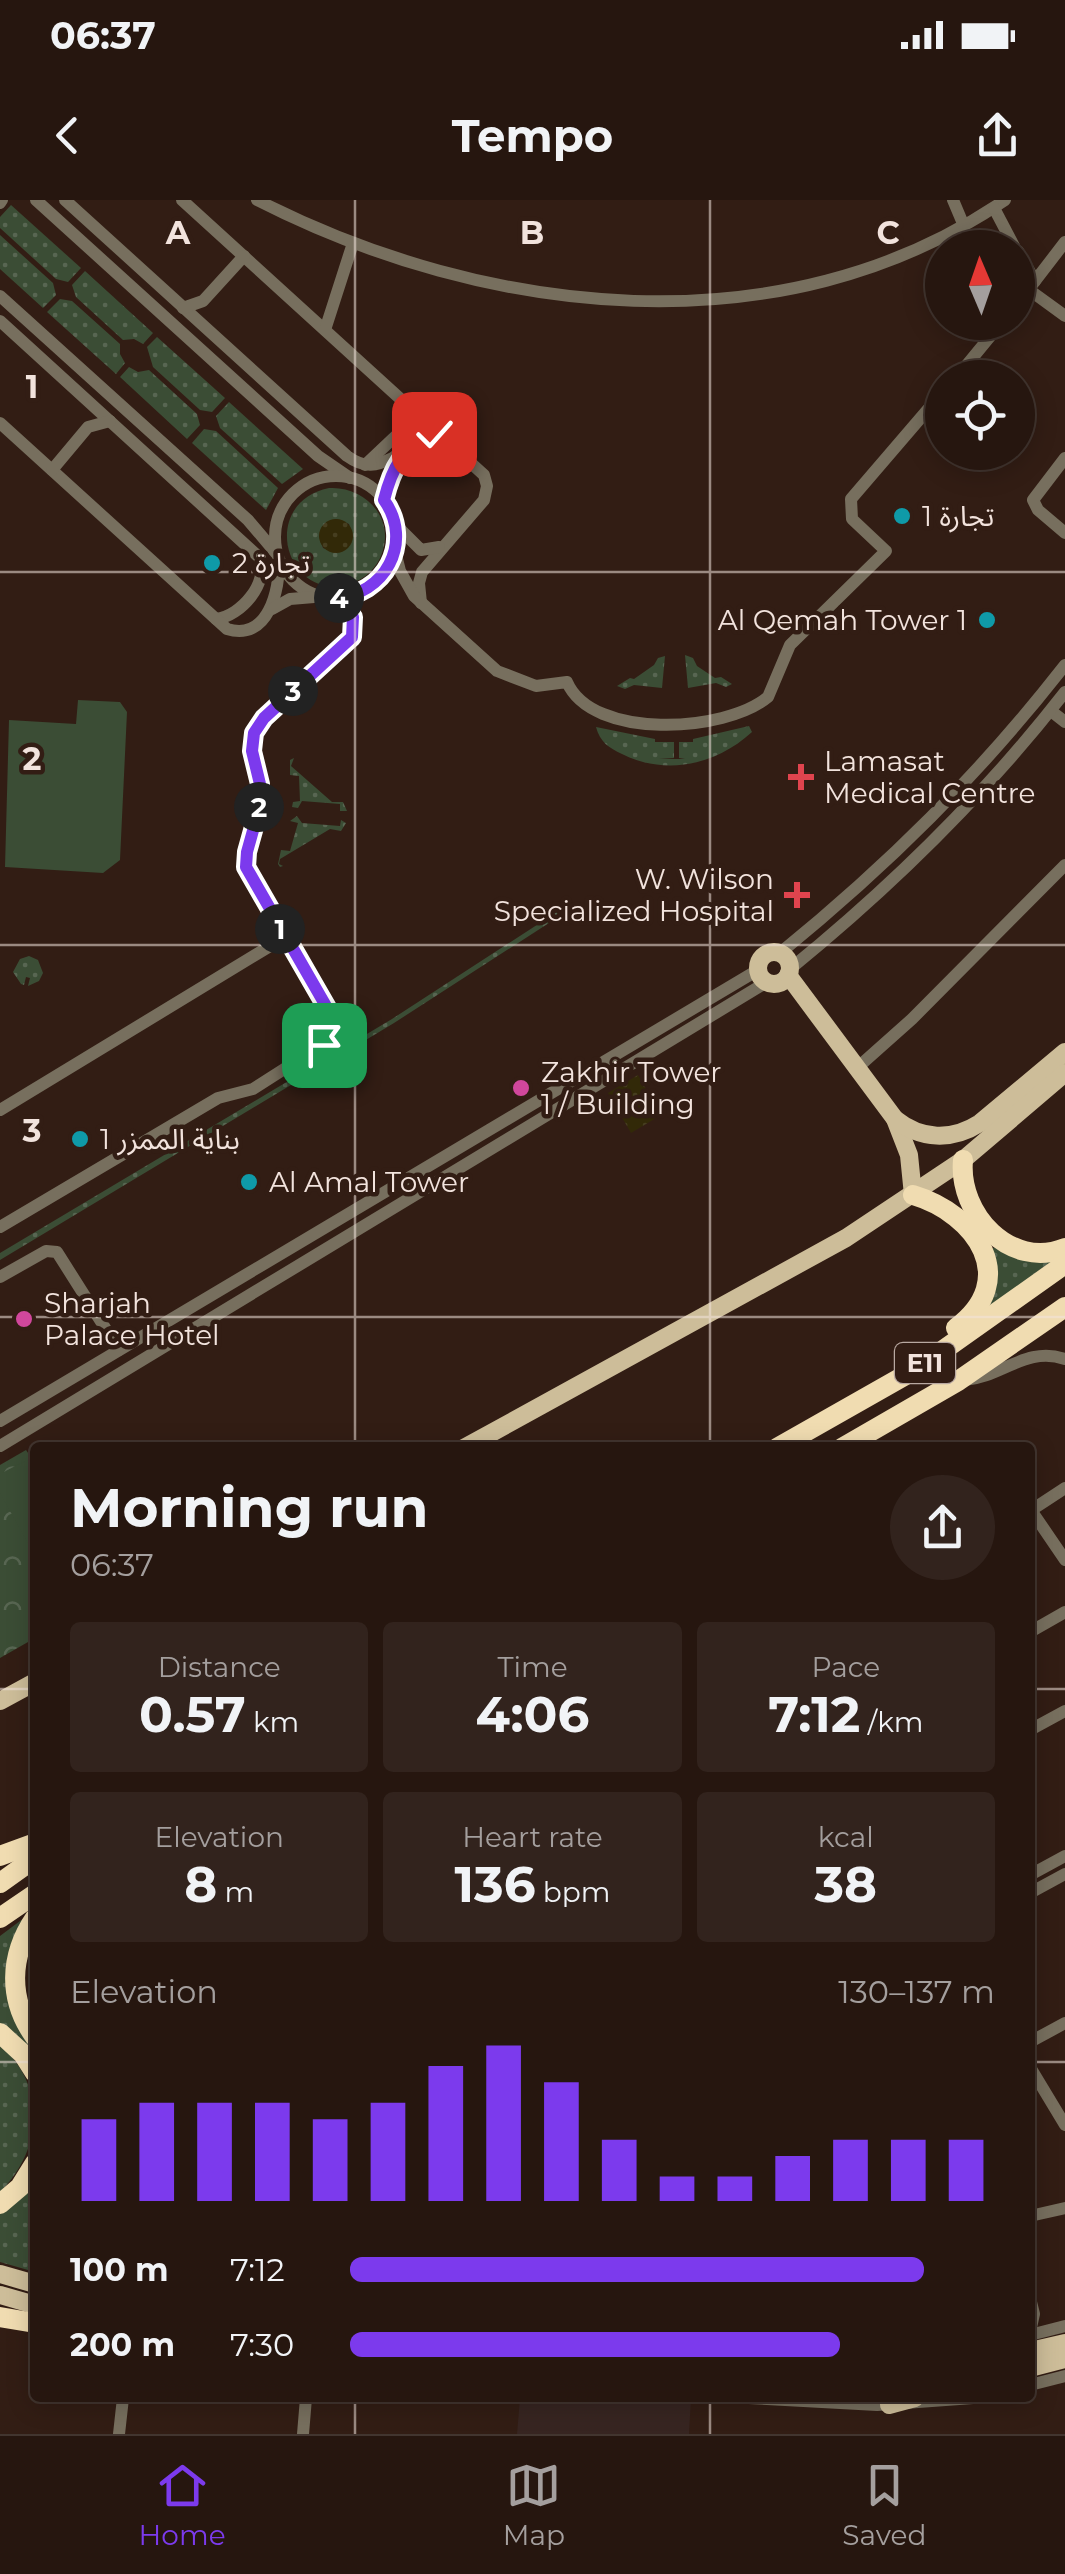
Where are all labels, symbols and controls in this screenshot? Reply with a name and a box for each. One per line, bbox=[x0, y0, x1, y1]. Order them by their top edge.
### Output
text: 06:37 bbox=[50, 12, 156, 59]
icon: back bbox=[40, 108, 95, 163]
text: Tempo bbox=[452, 108, 613, 163]
icon: share bbox=[970, 108, 1025, 163]
text: A bbox=[165, 213, 191, 252]
text: B bbox=[520, 213, 544, 252]
text: C bbox=[876, 213, 900, 252]
north arrow bbox=[925, 230, 1035, 340]
map controls bbox=[925, 230, 1035, 470]
button: locate bbox=[925, 360, 1035, 470]
text: 1 bbox=[26, 367, 38, 406]
pin bbox=[392, 392, 477, 477]
icon: check bbox=[407, 407, 462, 462]
place label: تجارة 1 bbox=[922, 499, 994, 533]
marker: تجارة 1 bbox=[891, 505, 913, 527]
place label: تجارة 2 bbox=[232, 546, 310, 580]
marker: تجارة 2 bbox=[201, 552, 223, 574]
pin: 4 bbox=[314, 573, 364, 623]
text: 4 bbox=[329, 581, 349, 615]
place label: Al Qemah Tower 1 bbox=[718, 603, 967, 637]
marker: Al Qemah Tower 1 bbox=[976, 609, 998, 631]
pin: 3 bbox=[268, 666, 318, 716]
text: 3 bbox=[285, 674, 301, 708]
text: 2 bbox=[23, 739, 41, 778]
place label: Lamasat Medical Centre bbox=[824, 744, 1036, 810]
marker: Lamasat Medical Centre bbox=[788, 764, 814, 790]
pin: 2 bbox=[234, 782, 284, 832]
text: 2 bbox=[251, 790, 267, 824]
place label: W. Wilson Specialized Hospital bbox=[494, 862, 774, 928]
marker: W. Wilson Specialized Hospital bbox=[784, 882, 810, 908]
pin: 1 bbox=[255, 904, 305, 954]
text: 1 bbox=[275, 912, 285, 946]
pin bbox=[282, 1003, 367, 1088]
icon: arrive bbox=[297, 1018, 352, 1073]
place label: Zakhir Tower 1 / Building bbox=[541, 1055, 722, 1121]
marker: Zakhir Tower 1 / Building bbox=[510, 1077, 532, 1099]
text: 3 bbox=[22, 1111, 41, 1150]
place label: بناية الممزر 1 bbox=[100, 1122, 240, 1156]
marker: بناية الممزر 1 bbox=[69, 1128, 91, 1150]
place label: Al Amal Tower bbox=[269, 1165, 469, 1199]
marker: Al Amal Tower bbox=[238, 1171, 260, 1193]
place label: Sharjah Palace Hotel bbox=[44, 1286, 220, 1352]
marker: Sharjah Palace Hotel bbox=[13, 1308, 35, 1330]
road number: E11 bbox=[895, 1343, 955, 1383]
text: Morning run bbox=[70, 1474, 428, 1541]
button: share bbox=[890, 1475, 995, 1580]
text: 06:37 bbox=[70, 1545, 154, 1584]
text: Distance bbox=[158, 1650, 281, 1684]
text: Time bbox=[497, 1650, 568, 1684]
text: Pace bbox=[812, 1650, 880, 1684]
text: 0.57 bbox=[139, 1684, 246, 1745]
text: 4:06 bbox=[476, 1684, 589, 1745]
text: 7:12 bbox=[768, 1684, 860, 1745]
text: km bbox=[246, 1705, 299, 1739]
text: /km bbox=[860, 1705, 923, 1739]
text: Elevation bbox=[154, 1820, 284, 1854]
text: Heart rate bbox=[462, 1820, 603, 1854]
text: kcal bbox=[818, 1820, 874, 1854]
text: 8 bbox=[184, 1854, 217, 1915]
text: 136 bbox=[454, 1854, 536, 1915]
text: 38 bbox=[815, 1854, 877, 1915]
text: m bbox=[217, 1875, 254, 1909]
text: bpm bbox=[536, 1875, 611, 1909]
text: Elevation bbox=[70, 1972, 218, 2011]
text: 130–137 m bbox=[838, 1972, 995, 2011]
text: 100 m bbox=[70, 2250, 169, 2289]
text: 7:12 bbox=[230, 2250, 285, 2289]
text: 200 m bbox=[70, 2325, 175, 2364]
text: 7:30 bbox=[230, 2325, 294, 2364]
tab: Home bbox=[139, 2458, 226, 2552]
tab: Map bbox=[503, 2458, 565, 2552]
tab: Saved bbox=[842, 2458, 926, 2552]

